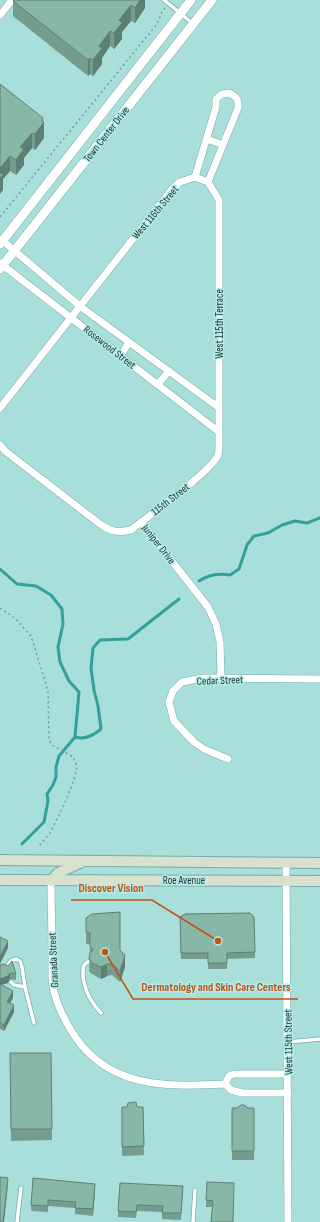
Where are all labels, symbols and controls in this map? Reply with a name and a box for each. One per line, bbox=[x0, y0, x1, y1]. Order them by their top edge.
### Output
street label: Town Center Drive bbox=[81, 104, 132, 165]
street label: West 116th Street bbox=[129, 182, 182, 242]
street label: West 115th Terrace bbox=[213, 289, 226, 359]
street label: Rosewood Street bbox=[81, 323, 139, 372]
street label: 115th Street bbox=[149, 480, 193, 518]
street label: Juniper Drive bbox=[138, 521, 178, 567]
street label: Cedar Street bbox=[197, 673, 244, 688]
street label: Roe Avenue bbox=[163, 874, 205, 887]
callout: Discover Vision bbox=[71, 876, 152, 900]
text: Discover Vision bbox=[79, 881, 143, 896]
street label: Granada Street bbox=[46, 931, 61, 988]
callout: Dermatology and Skin Care Centers bbox=[133, 975, 298, 999]
text: Dermatology and Skin Care Centers bbox=[141, 980, 291, 995]
street label: West 115th Street bbox=[281, 1008, 296, 1075]

